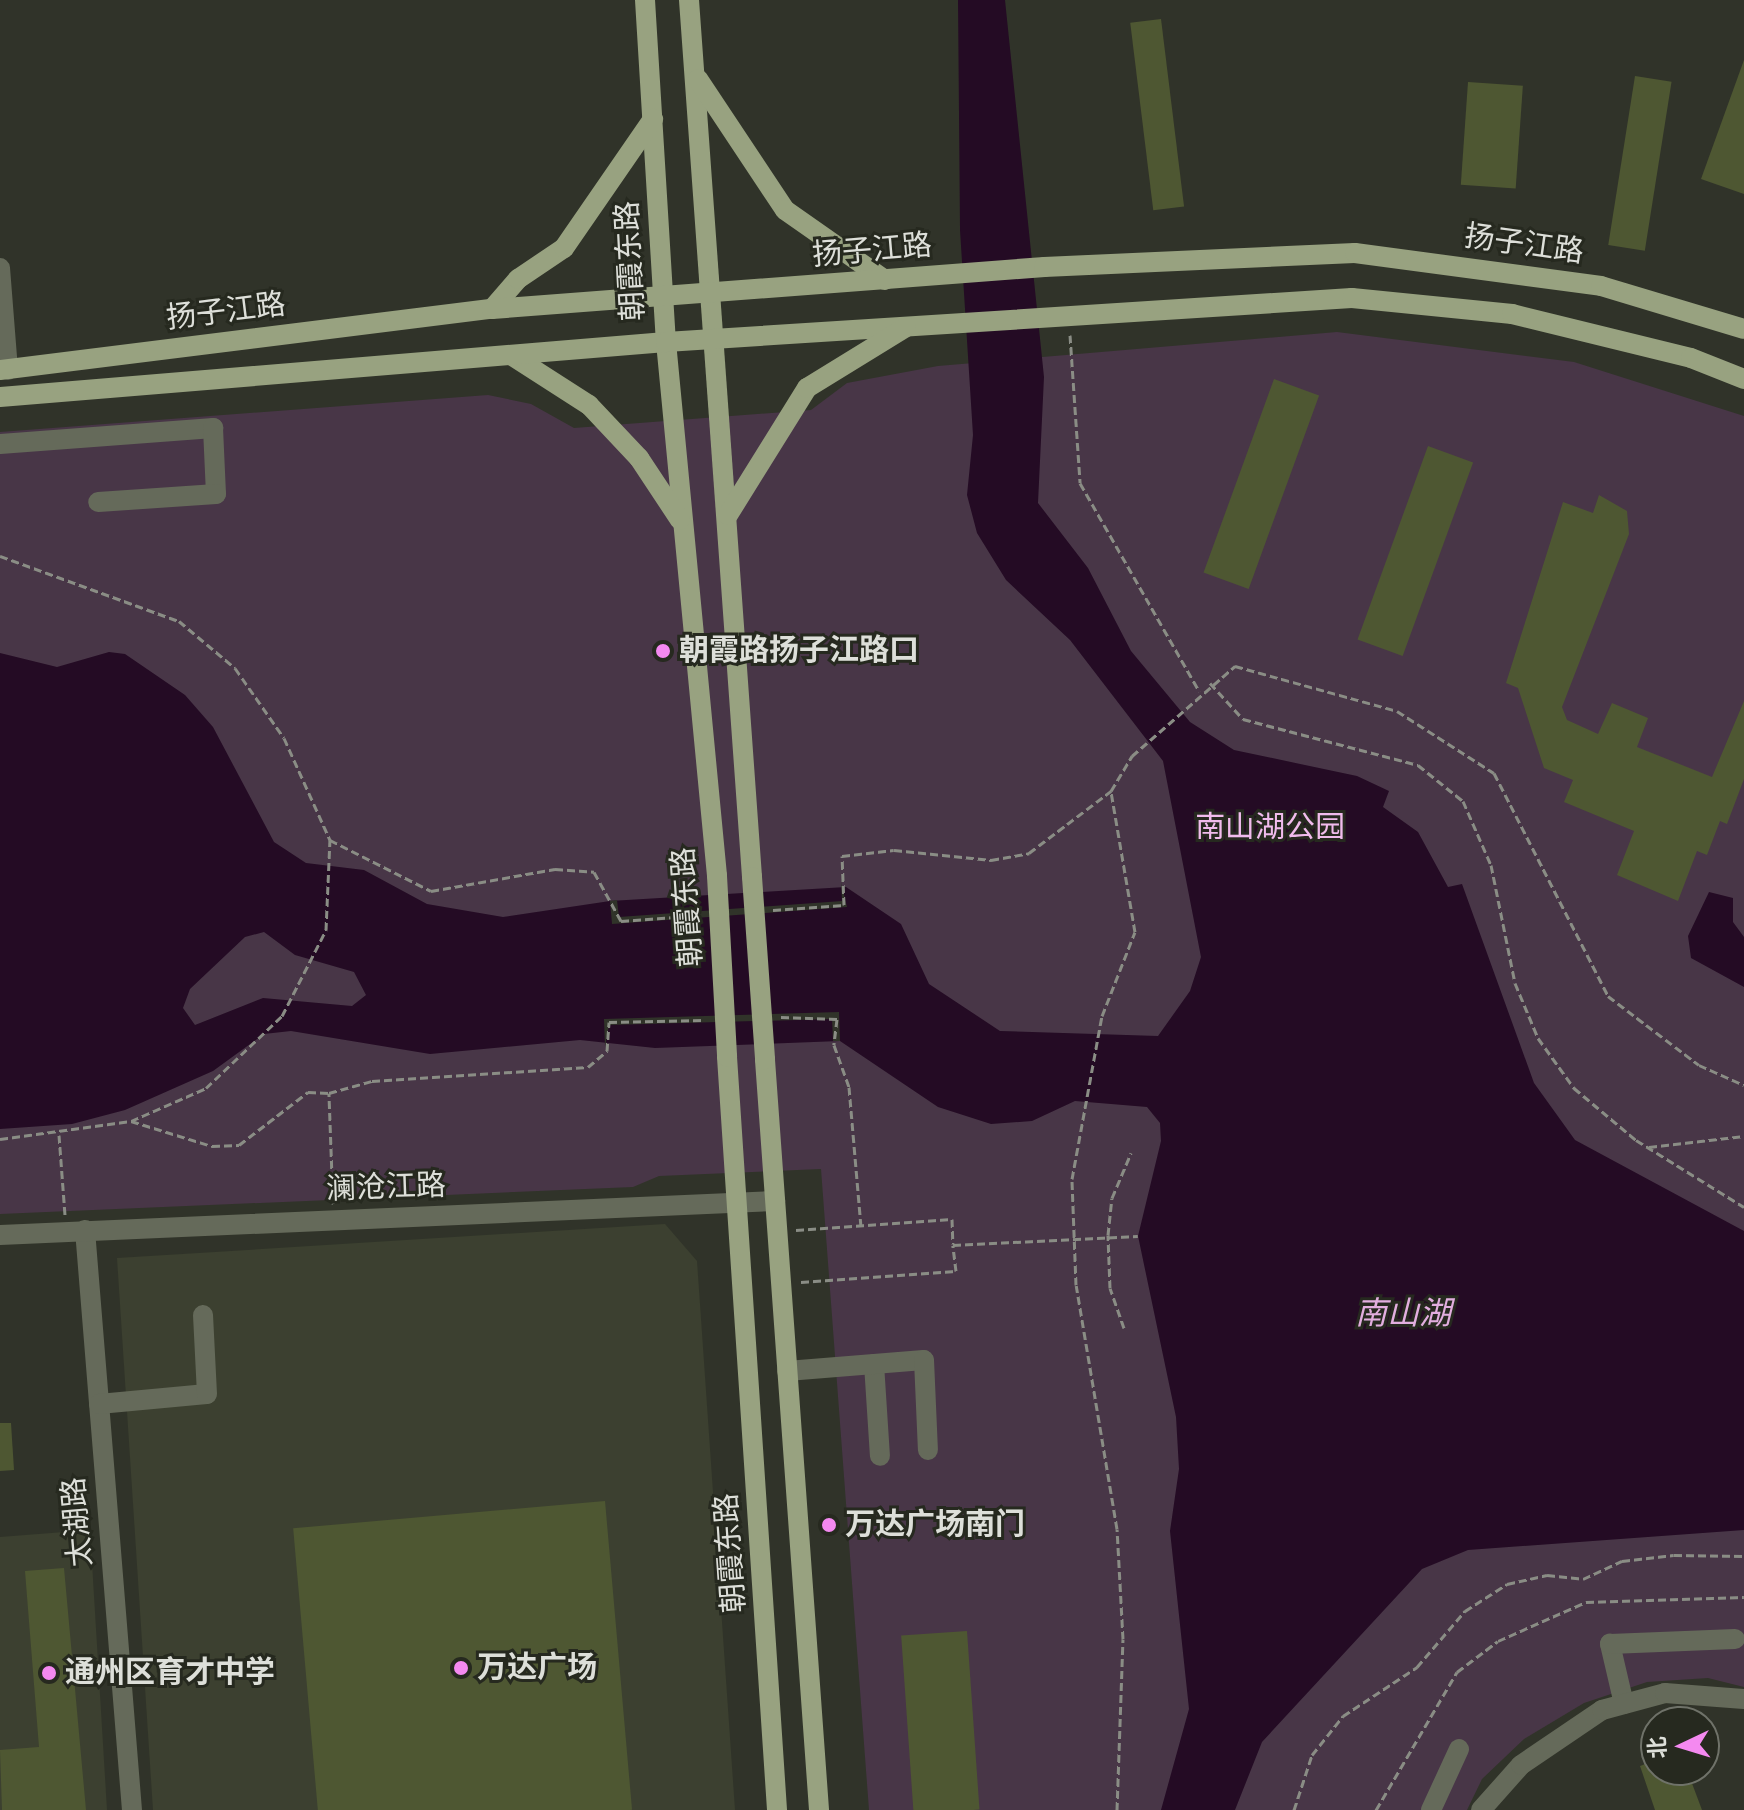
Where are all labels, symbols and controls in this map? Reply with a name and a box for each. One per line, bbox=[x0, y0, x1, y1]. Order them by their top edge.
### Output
street label: 朝霞东路 bbox=[610, 200, 652, 322]
street label: 扬子江路 bbox=[1462, 219, 1586, 271]
street label: 扬子江路 bbox=[811, 228, 933, 274]
street label: 扬子江路 bbox=[164, 287, 288, 337]
place label: 朝霞路扬子江路口 bbox=[679, 633, 919, 669]
marker: 朝霞路扬子江路口 bbox=[654, 642, 672, 660]
park label: 南山湖公园 bbox=[1195, 810, 1345, 846]
street label: 朝霞东路 bbox=[666, 846, 710, 968]
street label: 澜沧江路 bbox=[325, 1168, 447, 1208]
water label: 南山湖 bbox=[1355, 1295, 1451, 1333]
street label: 太湖路 bbox=[56, 1476, 100, 1568]
street label: 朝霞东路 bbox=[709, 1492, 753, 1614]
place label: 万达广场南门 bbox=[845, 1507, 1025, 1543]
marker: 万达广场南门 bbox=[820, 1516, 838, 1534]
place label: 万达广场 bbox=[477, 1650, 597, 1686]
place label: 通州区育才中学 bbox=[65, 1655, 275, 1691]
marker: 万达广场 bbox=[452, 1659, 470, 1677]
marker: 通州区育才中学 bbox=[40, 1664, 58, 1682]
north arrow bbox=[1640, 1706, 1720, 1786]
text: 北 bbox=[1646, 1736, 1670, 1759]

